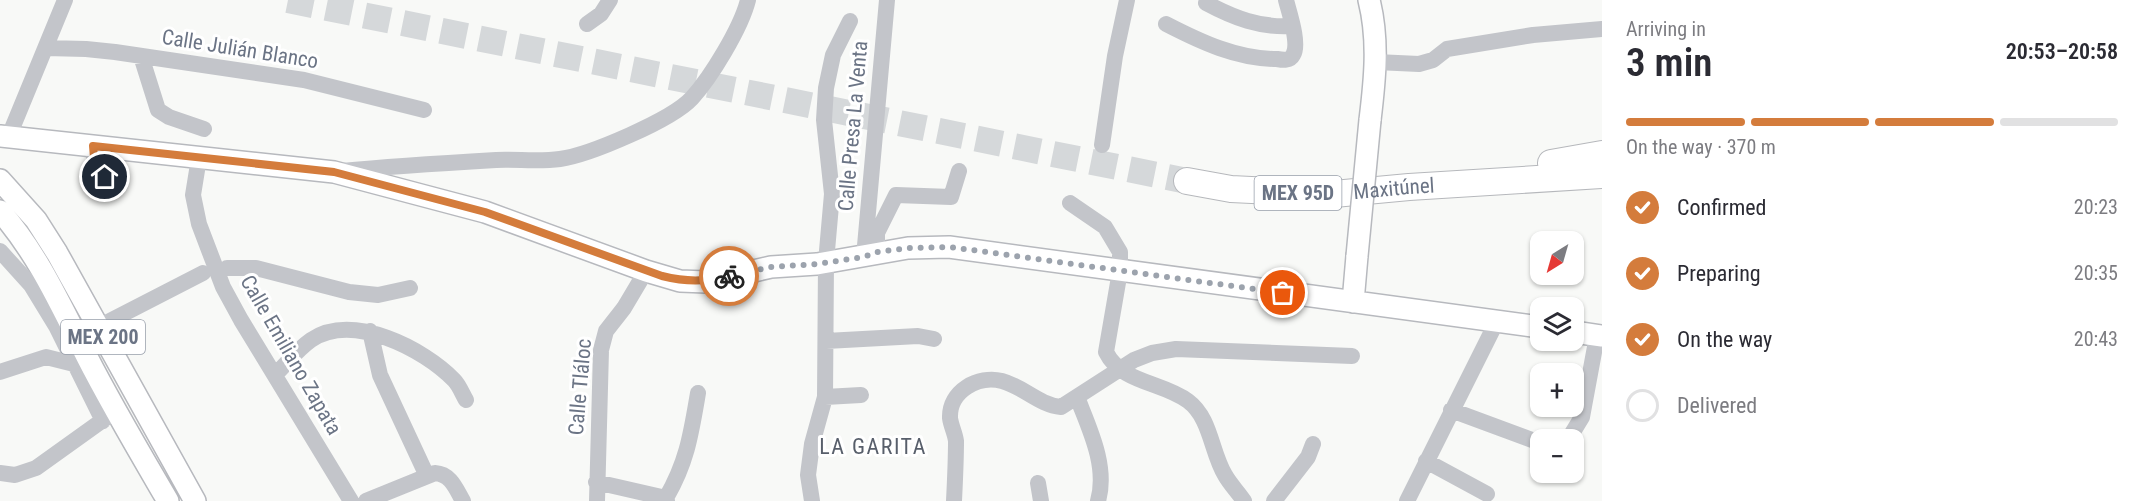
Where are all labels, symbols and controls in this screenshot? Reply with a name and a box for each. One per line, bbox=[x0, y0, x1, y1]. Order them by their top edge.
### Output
text: Arriving in bbox=[1626, 17, 1706, 41]
street label: Calle Julián Blanco bbox=[160, 25, 320, 73]
text: 20:53–20:58 bbox=[2006, 39, 2118, 64]
street label: Calle Presa La Venta bbox=[834, 40, 872, 212]
text: 3 min bbox=[1626, 40, 1712, 86]
text: On the way · 370 m bbox=[1626, 135, 1776, 159]
pin bbox=[79, 151, 130, 202]
icon: home bbox=[88, 160, 121, 193]
street label: Maxitúnel bbox=[1352, 173, 1435, 204]
road number: MEX 95D bbox=[1254, 176, 1342, 210]
icon: check bbox=[1626, 191, 1659, 224]
text: Confirmed bbox=[1677, 195, 1766, 220]
text: 20:23 bbox=[2074, 195, 2118, 219]
north arrow bbox=[1530, 231, 1584, 285]
map controls bbox=[1530, 231, 1584, 483]
courier bbox=[699, 246, 759, 306]
icon: check bbox=[1626, 257, 1659, 290]
icon: bike bbox=[713, 260, 746, 293]
text: Preparing bbox=[1677, 261, 1761, 286]
text: 20:35 bbox=[2074, 261, 2118, 285]
pin bbox=[1257, 267, 1308, 318]
street label: Calle Emiliano Zapata bbox=[236, 271, 346, 439]
icon: bag bbox=[1266, 276, 1299, 309]
button: layers bbox=[1530, 297, 1584, 351]
road number: MEX 200 bbox=[61, 320, 145, 354]
icon: check bbox=[1626, 323, 1659, 356]
text: On the way bbox=[1677, 327, 1772, 352]
text: 20:43 bbox=[2074, 327, 2118, 351]
street label: Calle Tláloc bbox=[564, 338, 596, 436]
button: + bbox=[1530, 363, 1584, 417]
text: Delivered bbox=[1677, 393, 1757, 418]
button: − bbox=[1530, 429, 1584, 483]
district label: LA GARITA bbox=[819, 434, 927, 459]

